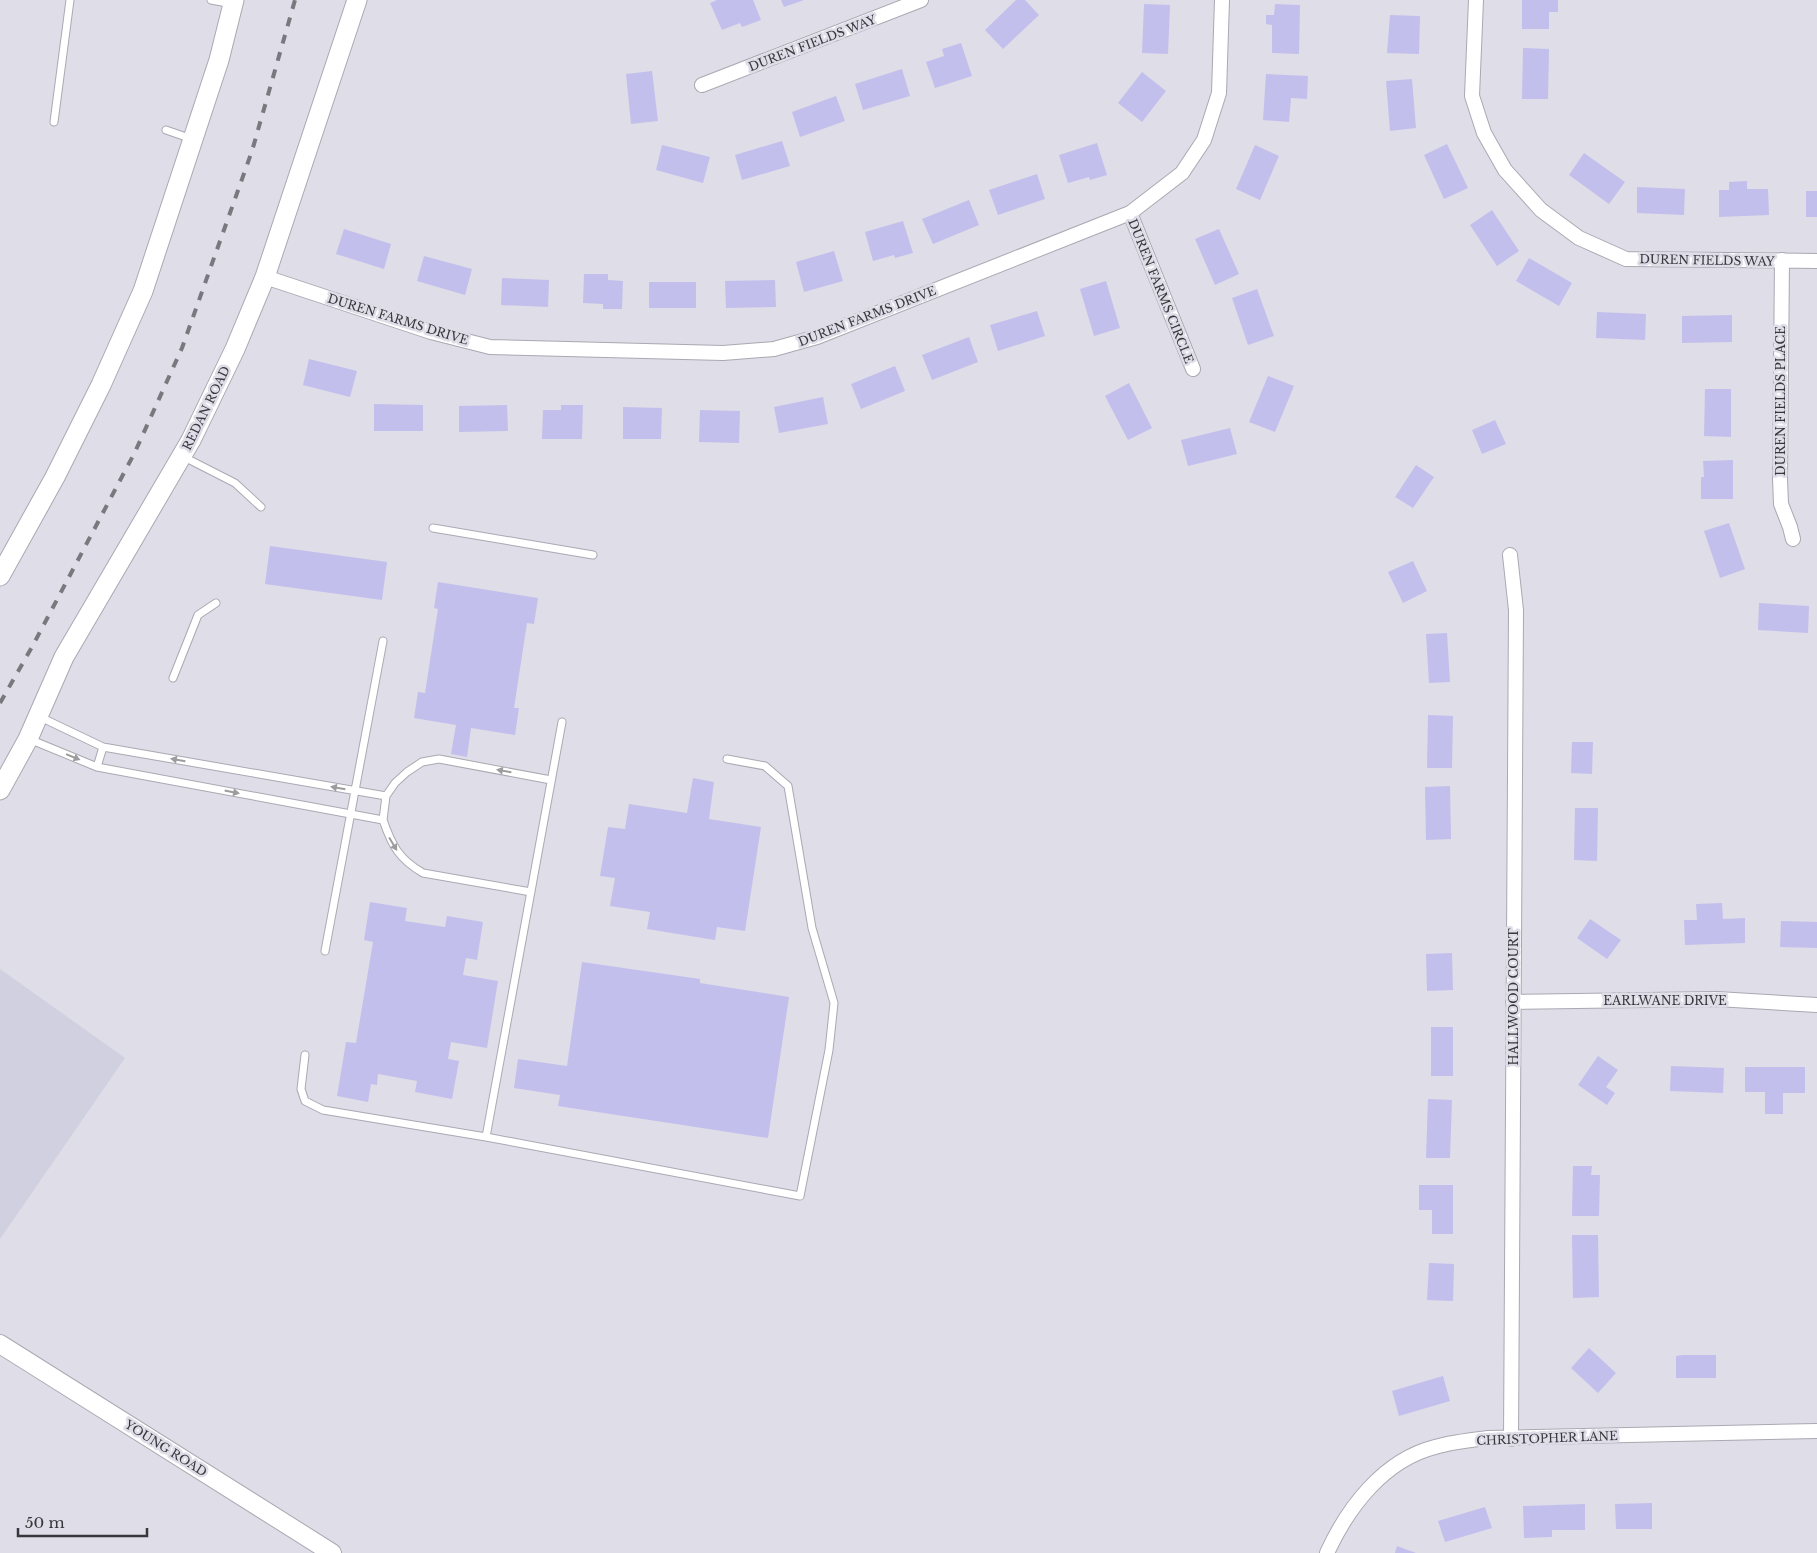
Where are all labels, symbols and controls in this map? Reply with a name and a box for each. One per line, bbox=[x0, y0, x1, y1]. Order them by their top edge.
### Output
street label: DUREN FIELDS WAY bbox=[746, 12, 878, 74]
street label: DUREN FARMS CIRCLE bbox=[1125, 217, 1197, 366]
street label: DUREN FIELDS WAY bbox=[1639, 251, 1775, 269]
street label: DUREN FARMS DRIVE bbox=[796, 283, 938, 349]
street label: DUREN FARMS DRIVE bbox=[326, 290, 470, 348]
street label: DUREN FIELDS PLACE bbox=[1773, 326, 1788, 476]
street label: REDAN ROAD bbox=[179, 363, 233, 453]
one-way arrow bbox=[66, 754, 80, 762]
one-way arrow bbox=[170, 756, 186, 764]
one-way arrow bbox=[495, 766, 511, 774]
one-way arrow bbox=[330, 783, 346, 791]
one-way arrow bbox=[224, 789, 240, 797]
one-way arrow bbox=[388, 838, 397, 851]
street label: HALLWOOD COURT bbox=[1506, 928, 1521, 1066]
street label: EARLWANE DRIVE bbox=[1603, 993, 1727, 1008]
street label: YOUNG ROAD bbox=[121, 1416, 210, 1479]
street label: CHRISTOPHER LANE bbox=[1476, 1428, 1618, 1448]
scale bar bbox=[18, 1506, 146, 1538]
text: 50 m bbox=[25, 1513, 65, 1532]

